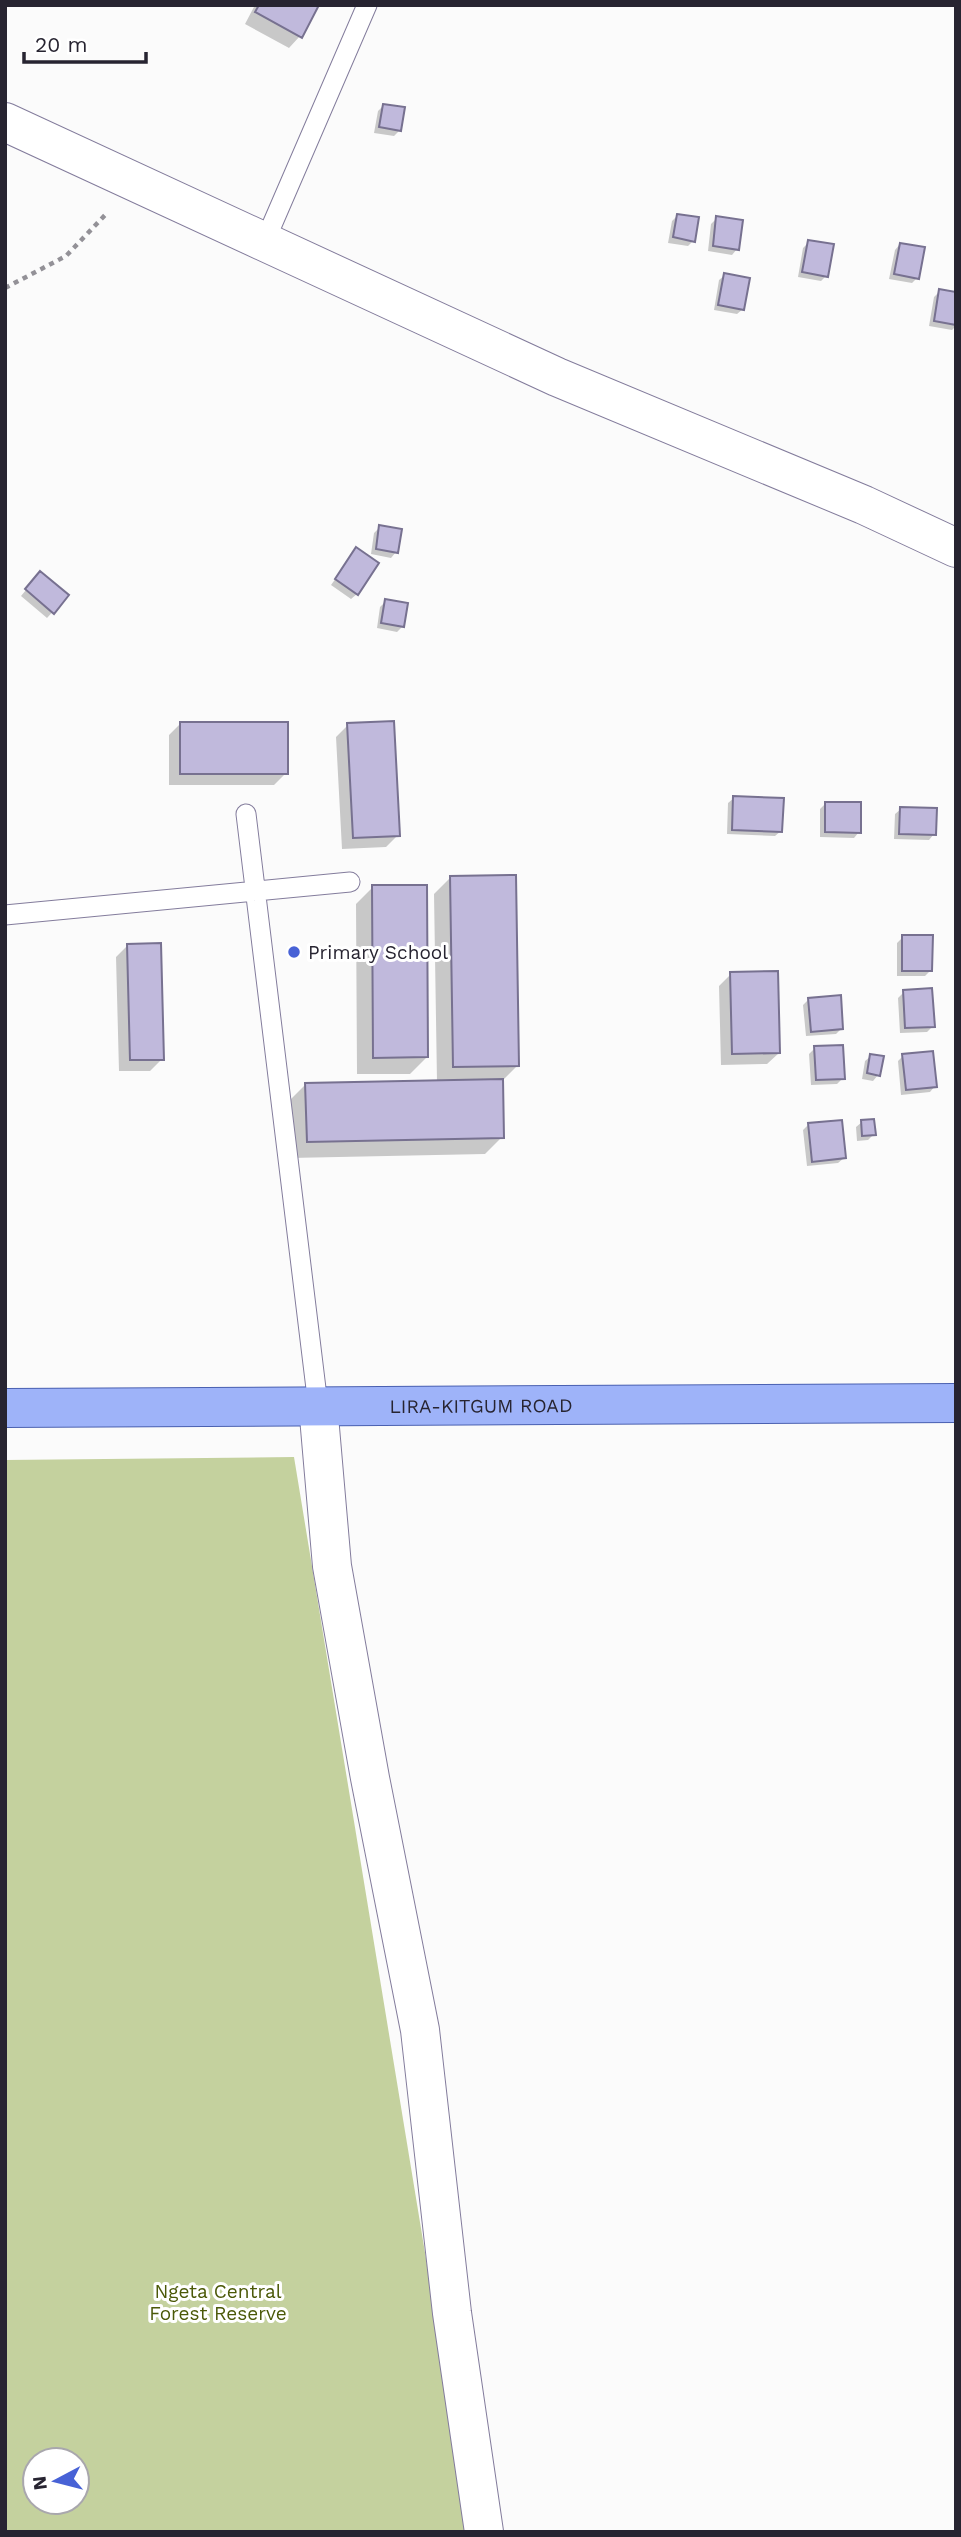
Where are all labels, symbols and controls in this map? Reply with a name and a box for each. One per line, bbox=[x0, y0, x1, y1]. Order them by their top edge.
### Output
scale bar bbox=[24, 21, 147, 65]
text: 20 m bbox=[35, 32, 87, 57]
place label: Primary School bbox=[308, 941, 448, 964]
marker: Primary School bbox=[286, 944, 302, 960]
street label: LIRA-KITGUM ROAD bbox=[389, 1394, 573, 1417]
park label: Ngeta Central Forest Reserve bbox=[149, 2280, 287, 2325]
north arrow bbox=[21, 2446, 91, 2516]
text: N bbox=[27, 2475, 52, 2491]

